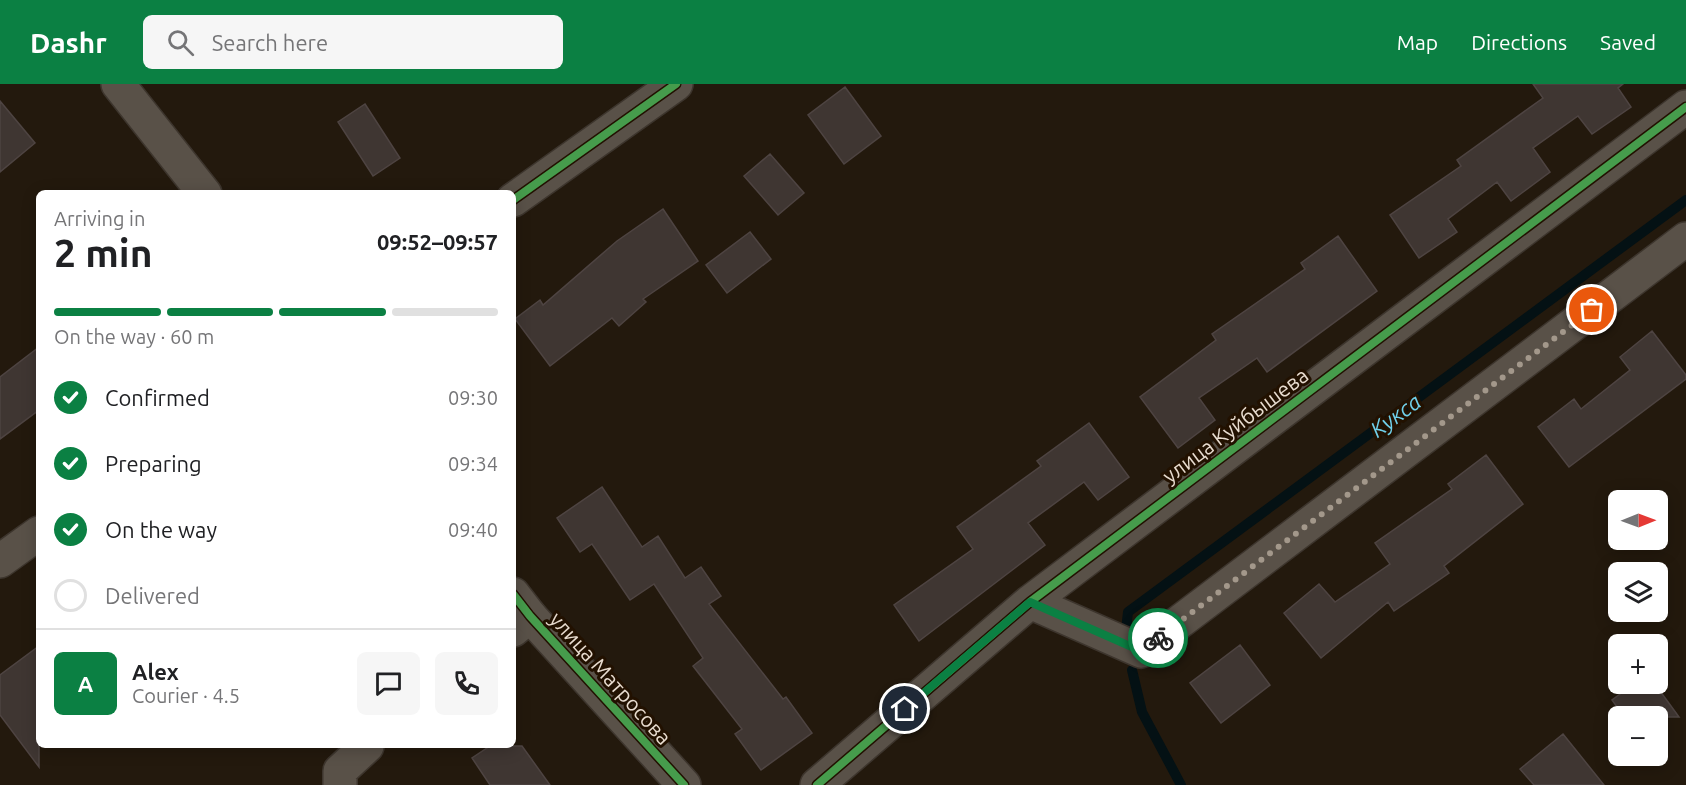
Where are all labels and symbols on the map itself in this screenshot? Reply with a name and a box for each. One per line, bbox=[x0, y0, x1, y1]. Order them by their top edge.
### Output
pin bbox=[1566, 284, 1617, 335]
street label: улица Куйбышева bbox=[1158, 363, 1312, 487]
water label: Кукса bbox=[1365, 388, 1425, 442]
north arrow bbox=[1608, 490, 1668, 550]
street label: улица Матросова bbox=[545, 607, 677, 749]
courier bbox=[1128, 608, 1188, 668]
pin bbox=[879, 683, 930, 734]

